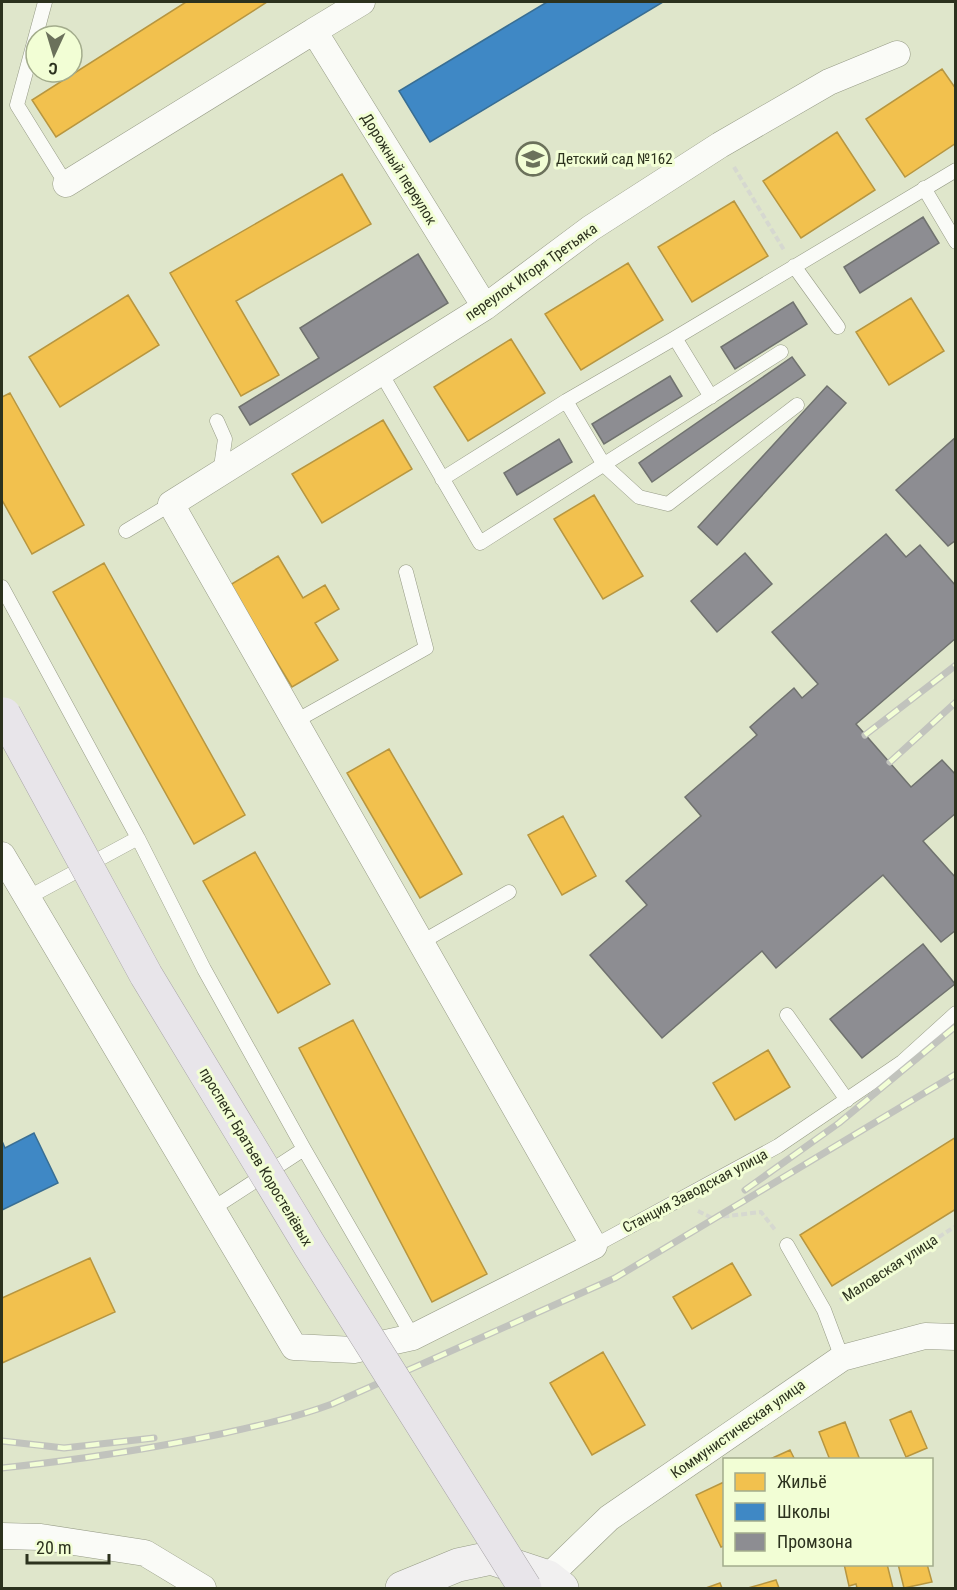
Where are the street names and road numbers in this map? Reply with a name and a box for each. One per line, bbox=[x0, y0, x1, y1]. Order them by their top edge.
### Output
street label: Дорожный переулок bbox=[357, 110, 441, 228]
street label: переулок Игоря Третьяка bbox=[461, 219, 601, 325]
street label: проспект Братьев Коростелёвых bbox=[196, 1065, 317, 1250]
street label: Станция Заводская улица bbox=[619, 1145, 771, 1237]
street label: Маловская улица bbox=[839, 1231, 941, 1305]
street label: Коммунистическая улица bbox=[667, 1376, 809, 1482]

